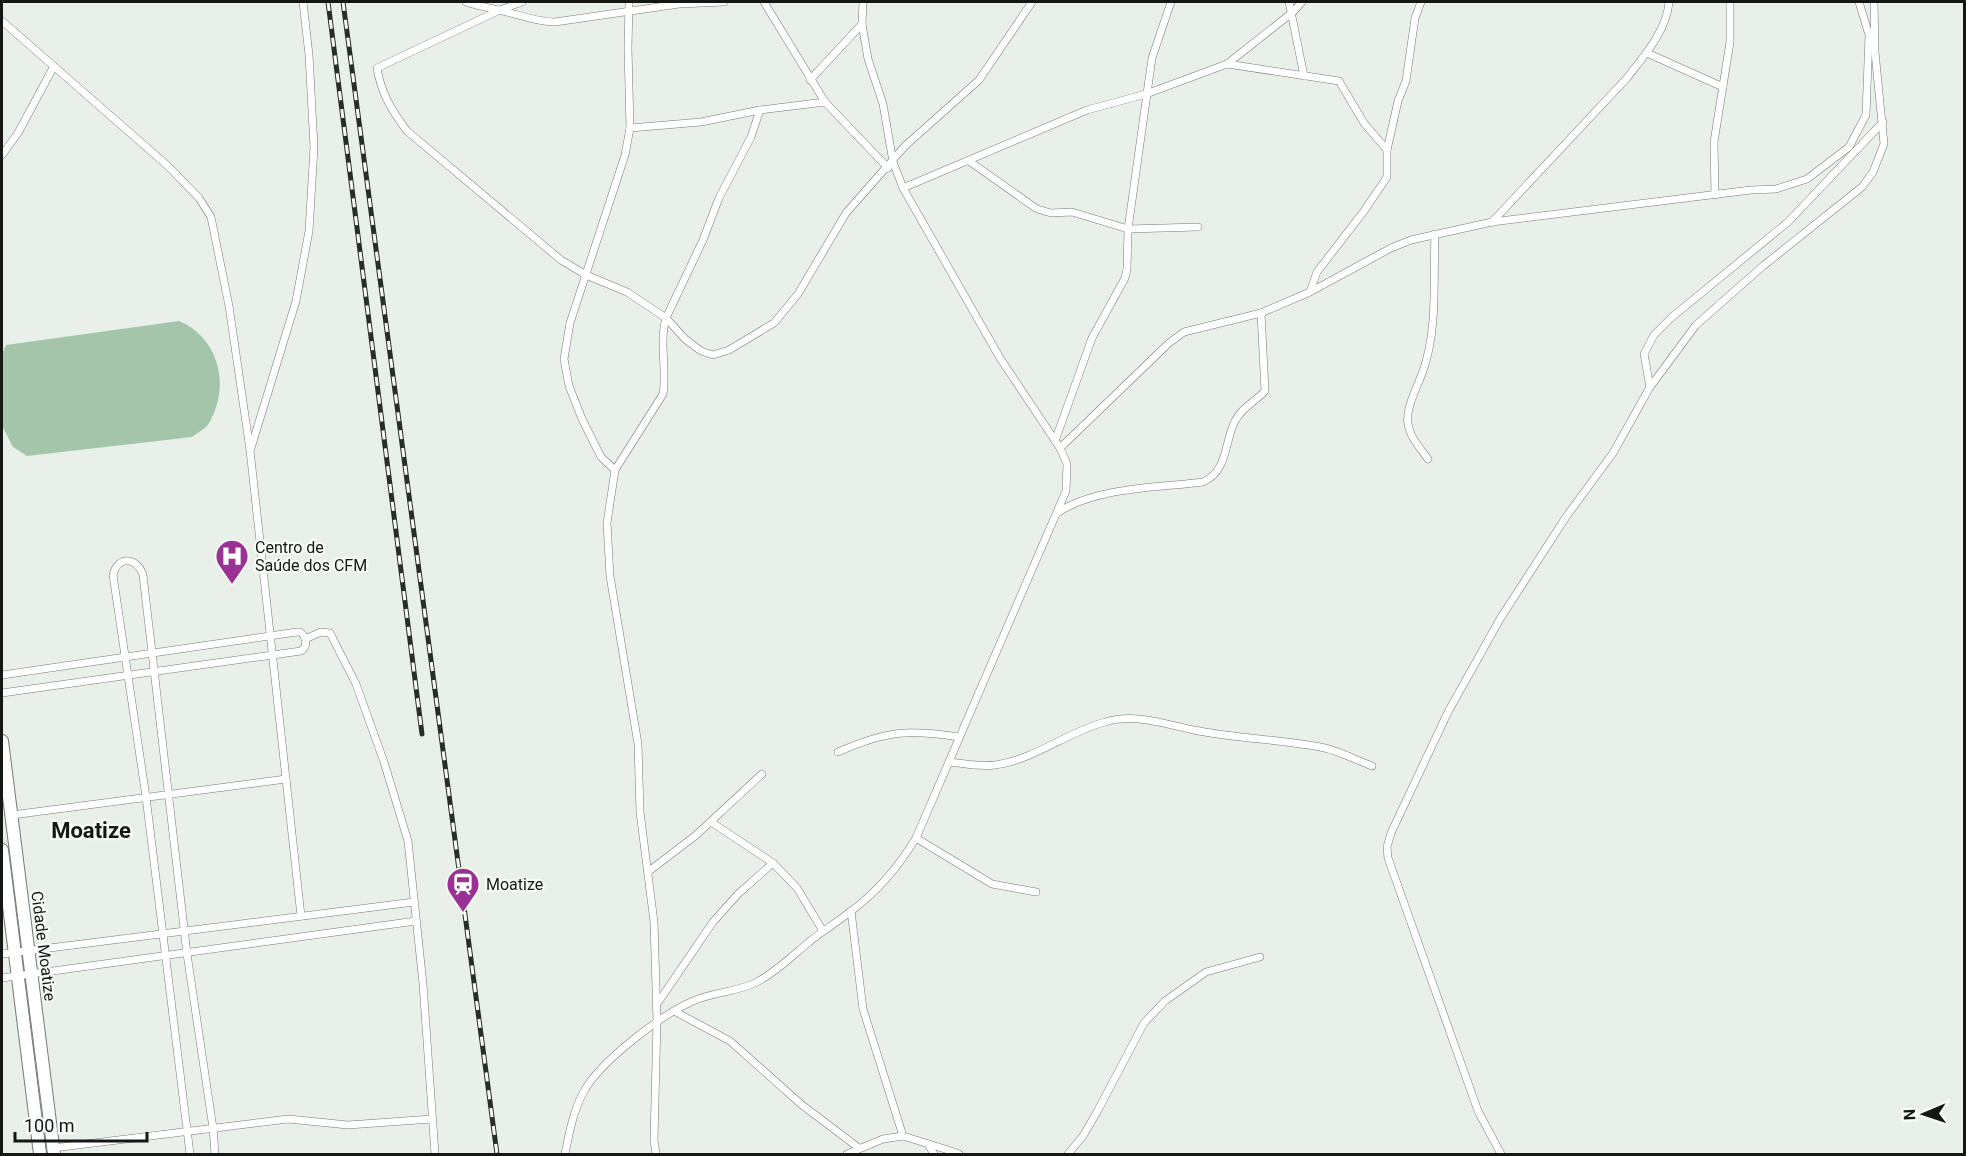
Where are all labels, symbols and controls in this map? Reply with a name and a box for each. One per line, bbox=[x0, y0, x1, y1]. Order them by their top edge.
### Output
hospital icon: Centro de Saúde dos CFM bbox=[214, 538, 250, 585]
place label: Centro de Saúde dos CFM bbox=[255, 538, 367, 575]
district label: Moatize bbox=[51, 818, 131, 843]
station icon: Moatize bbox=[445, 866, 481, 913]
place label: Moatize bbox=[486, 875, 543, 894]
street label: Cidade Moatize bbox=[27, 890, 60, 1002]
north arrow bbox=[1894, 1084, 1954, 1144]
scale bar bbox=[15, 1105, 147, 1143]
text: N bbox=[1900, 1109, 1919, 1120]
text: 100 m bbox=[24, 1115, 75, 1136]

